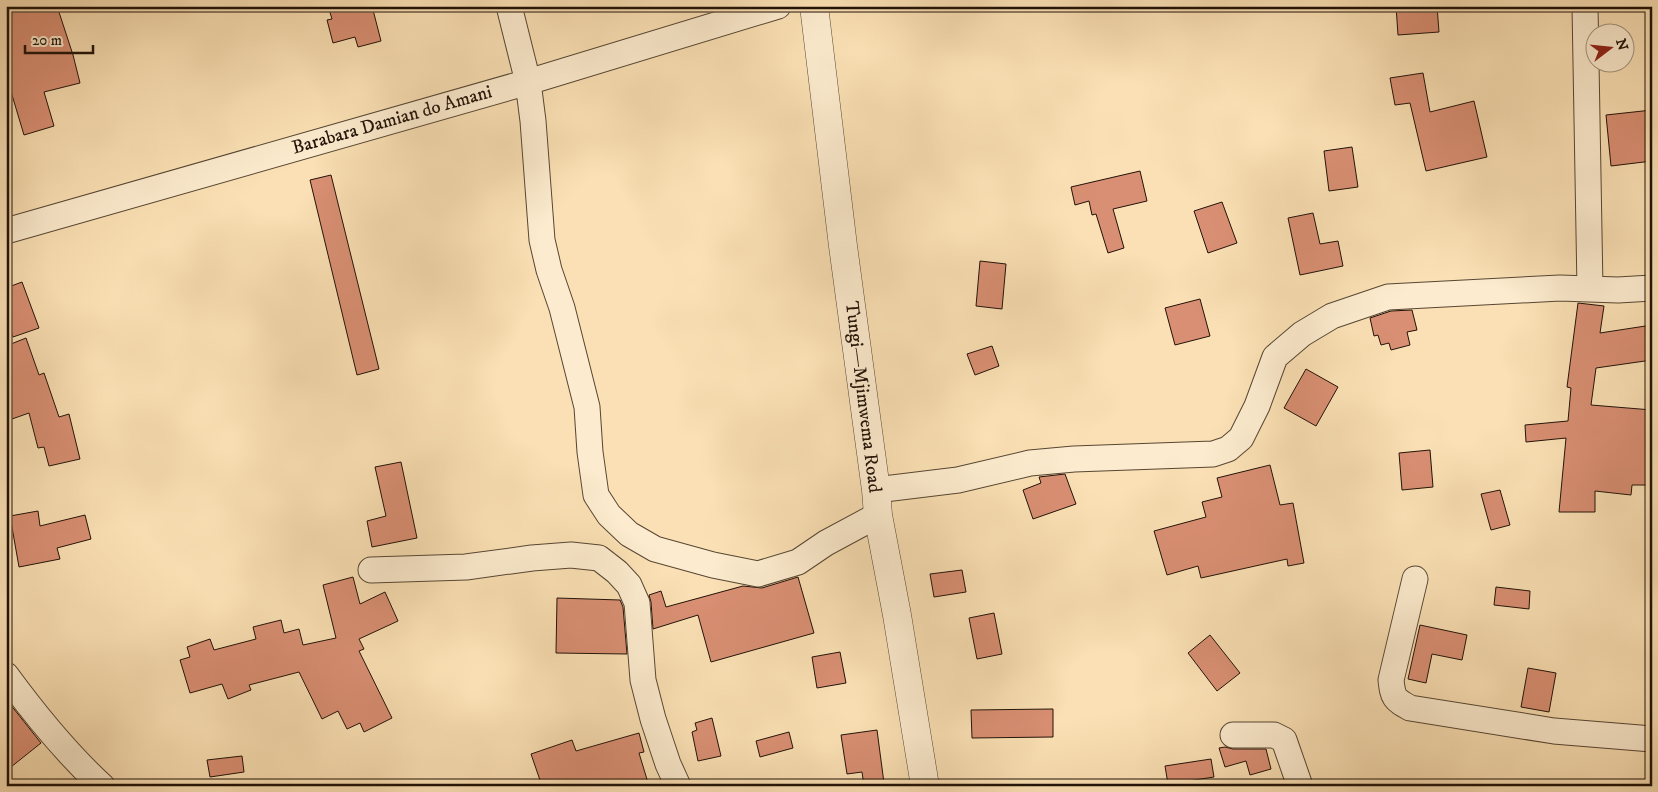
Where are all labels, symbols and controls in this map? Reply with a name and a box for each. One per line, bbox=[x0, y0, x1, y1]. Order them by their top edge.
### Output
scale bar bbox=[25, 22, 92, 54]
north arrow bbox=[1586, 22, 1636, 72]
text: 20 m bbox=[32, 31, 62, 50]
text: N bbox=[1611, 37, 1632, 53]
street label: Barabara Damian do Amani bbox=[289, 80, 495, 160]
street label: Tungi—Mjimwema Road bbox=[840, 300, 886, 495]

